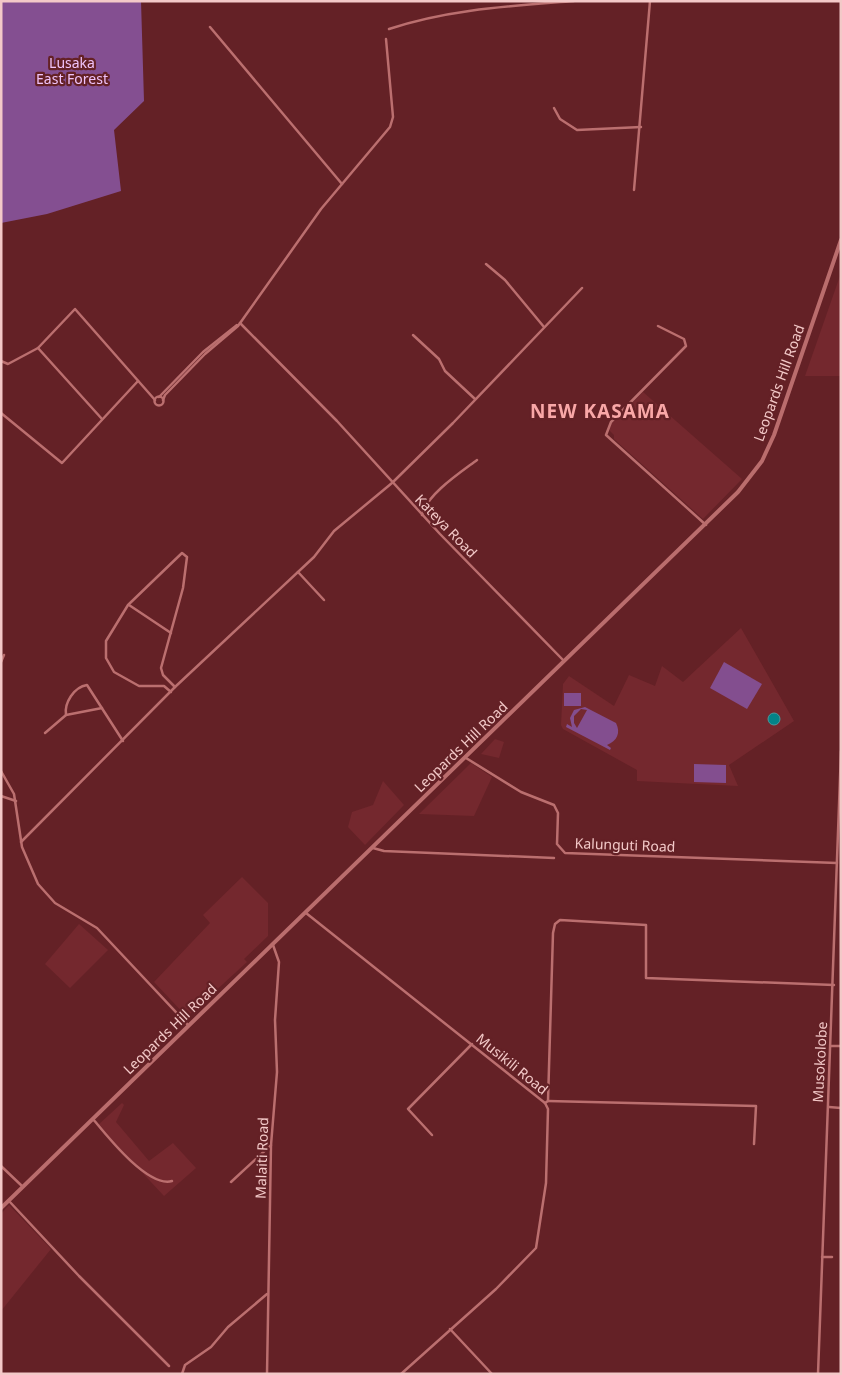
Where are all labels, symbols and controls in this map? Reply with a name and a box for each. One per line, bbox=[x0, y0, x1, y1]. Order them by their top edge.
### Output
park label: Lusaka East Forest bbox=[36, 53, 108, 88]
street label: Leopards Hill Road bbox=[749, 322, 809, 444]
district label: NEW KASAMA bbox=[530, 398, 670, 424]
street label: Kateya Road bbox=[411, 490, 481, 562]
street label: Leopards Hill Road bbox=[410, 697, 512, 796]
street label: Kalunguti Road bbox=[574, 833, 676, 856]
street label: Leopards Hill Road bbox=[119, 979, 221, 1078]
street label: Musokolobe bbox=[808, 1021, 831, 1103]
street label: Musikili Road bbox=[472, 1029, 552, 1098]
street label: Malaiti Road bbox=[251, 1117, 272, 1199]

